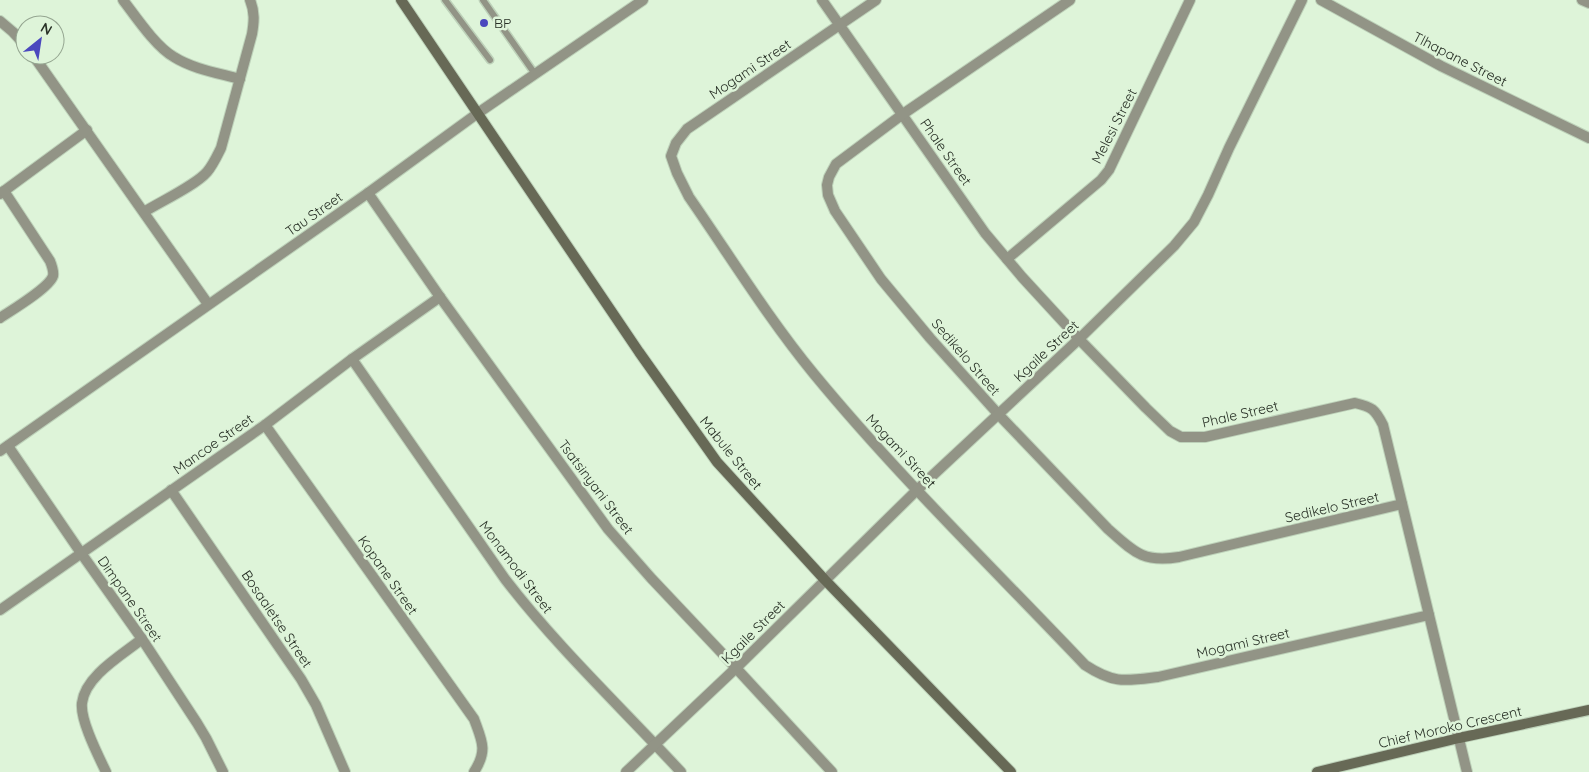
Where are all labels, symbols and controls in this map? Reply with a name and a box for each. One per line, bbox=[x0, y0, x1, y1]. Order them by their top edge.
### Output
place label: BP bbox=[494, 14, 511, 32]
north arrow bbox=[15, 15, 65, 65]
marker: BP bbox=[478, 17, 490, 29]
text: N bbox=[38, 18, 55, 39]
street label: Tlhapane Street bbox=[1410, 28, 1510, 91]
street label: Mogami Street bbox=[706, 35, 795, 103]
street label: Melesi Street bbox=[1087, 85, 1141, 167]
street label: Phale Street bbox=[916, 115, 976, 189]
street label: Tau Street bbox=[282, 188, 346, 240]
street label: Sedikelo Street bbox=[928, 315, 1004, 399]
street label: Kgaile Street bbox=[1010, 316, 1083, 386]
street label: Phale Street bbox=[1200, 396, 1280, 432]
street label: Mancoe Street bbox=[169, 410, 257, 478]
street label: Mogami Street bbox=[862, 410, 940, 492]
street label: Mabule Street bbox=[696, 413, 766, 494]
street label: Tsatsinyani Street bbox=[554, 436, 638, 538]
street label: Sedikelo Street bbox=[1283, 487, 1381, 527]
street label: Monamodi Street bbox=[475, 517, 557, 617]
street label: Kopane Street bbox=[354, 532, 422, 618]
street label: Dimpane Street bbox=[94, 553, 166, 646]
street label: Bosaaletse Street bbox=[238, 567, 316, 671]
street label: Kgaile Street bbox=[717, 596, 789, 668]
street label: Mogami Street bbox=[1195, 623, 1292, 662]
street label: Chief Moroko Crescent bbox=[1377, 702, 1524, 752]

